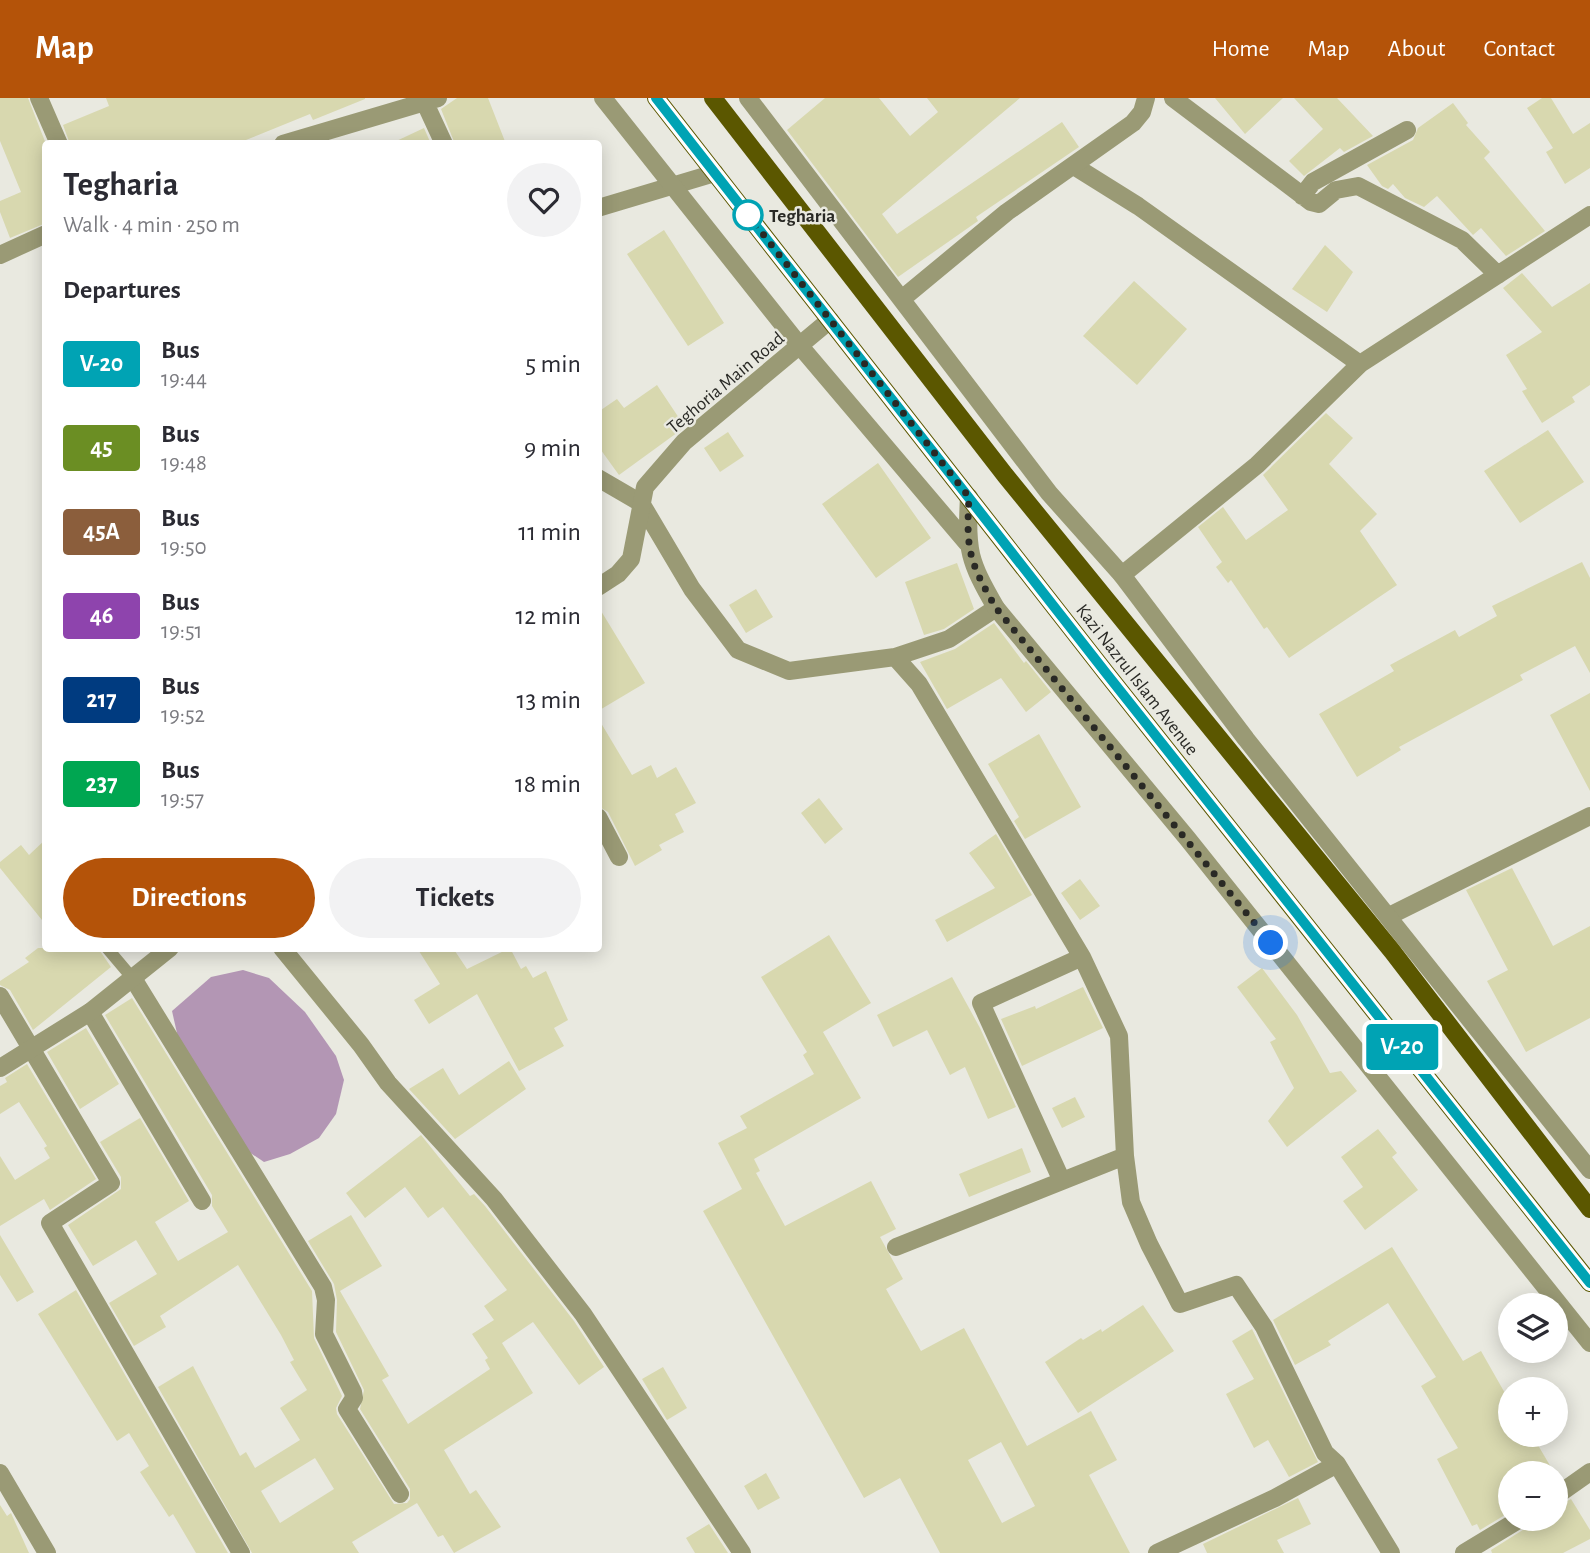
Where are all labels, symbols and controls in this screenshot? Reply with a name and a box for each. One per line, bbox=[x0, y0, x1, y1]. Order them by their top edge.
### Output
text: Map bbox=[35, 32, 94, 65]
text: Home bbox=[1212, 37, 1270, 61]
text: Map bbox=[1308, 37, 1350, 61]
text: About bbox=[1388, 37, 1445, 61]
text: Contact bbox=[1483, 37, 1555, 61]
button: heart bbox=[507, 163, 581, 237]
text: Tegharia bbox=[63, 169, 179, 202]
marker: Tegharia bbox=[733, 200, 763, 230]
place label: Tegharia bbox=[769, 207, 836, 226]
text: Walk · 4 min · 250 m bbox=[63, 214, 240, 237]
text: Departures bbox=[63, 277, 181, 303]
street label: Teghoria Main Road bbox=[664, 329, 788, 437]
text: Bus bbox=[161, 337, 200, 363]
text: 5 min bbox=[525, 351, 581, 377]
text: V-20 bbox=[80, 352, 123, 376]
text: 19:44 bbox=[161, 368, 207, 391]
text: Bus bbox=[161, 421, 200, 447]
text: 9 min bbox=[524, 435, 581, 461]
text: 45 bbox=[90, 436, 113, 460]
text: 19:48 bbox=[161, 452, 207, 475]
text: Bus bbox=[161, 505, 200, 531]
text: 11 min bbox=[518, 519, 581, 545]
text: 45A bbox=[83, 520, 120, 544]
text: 19:50 bbox=[161, 536, 207, 559]
text: Bus bbox=[161, 589, 200, 615]
street label: Kazi Nazrul Islam Avenue bbox=[1072, 601, 1202, 759]
text: 12 min bbox=[515, 603, 581, 629]
text: 46 bbox=[90, 604, 113, 628]
text: 19:51 bbox=[161, 620, 203, 643]
text: Bus bbox=[161, 673, 200, 699]
text: 13 min bbox=[517, 687, 581, 713]
text: 217 bbox=[86, 688, 117, 712]
text: 19:52 bbox=[161, 704, 205, 727]
text: Bus bbox=[161, 757, 200, 783]
text: 18 min bbox=[515, 771, 581, 797]
text: 237 bbox=[85, 772, 118, 796]
text: 19:57 bbox=[161, 788, 204, 811]
button: Directions bbox=[63, 858, 315, 938]
button: Tickets bbox=[329, 858, 581, 938]
your location bbox=[1253, 925, 1288, 960]
line badge: V-20 bbox=[1353, 1024, 1451, 1070]
text: V-20 bbox=[1380, 1035, 1424, 1059]
map controls bbox=[1498, 1293, 1568, 1531]
button: layers bbox=[1498, 1293, 1568, 1363]
button: + bbox=[1498, 1377, 1568, 1447]
button: − bbox=[1498, 1461, 1568, 1531]

